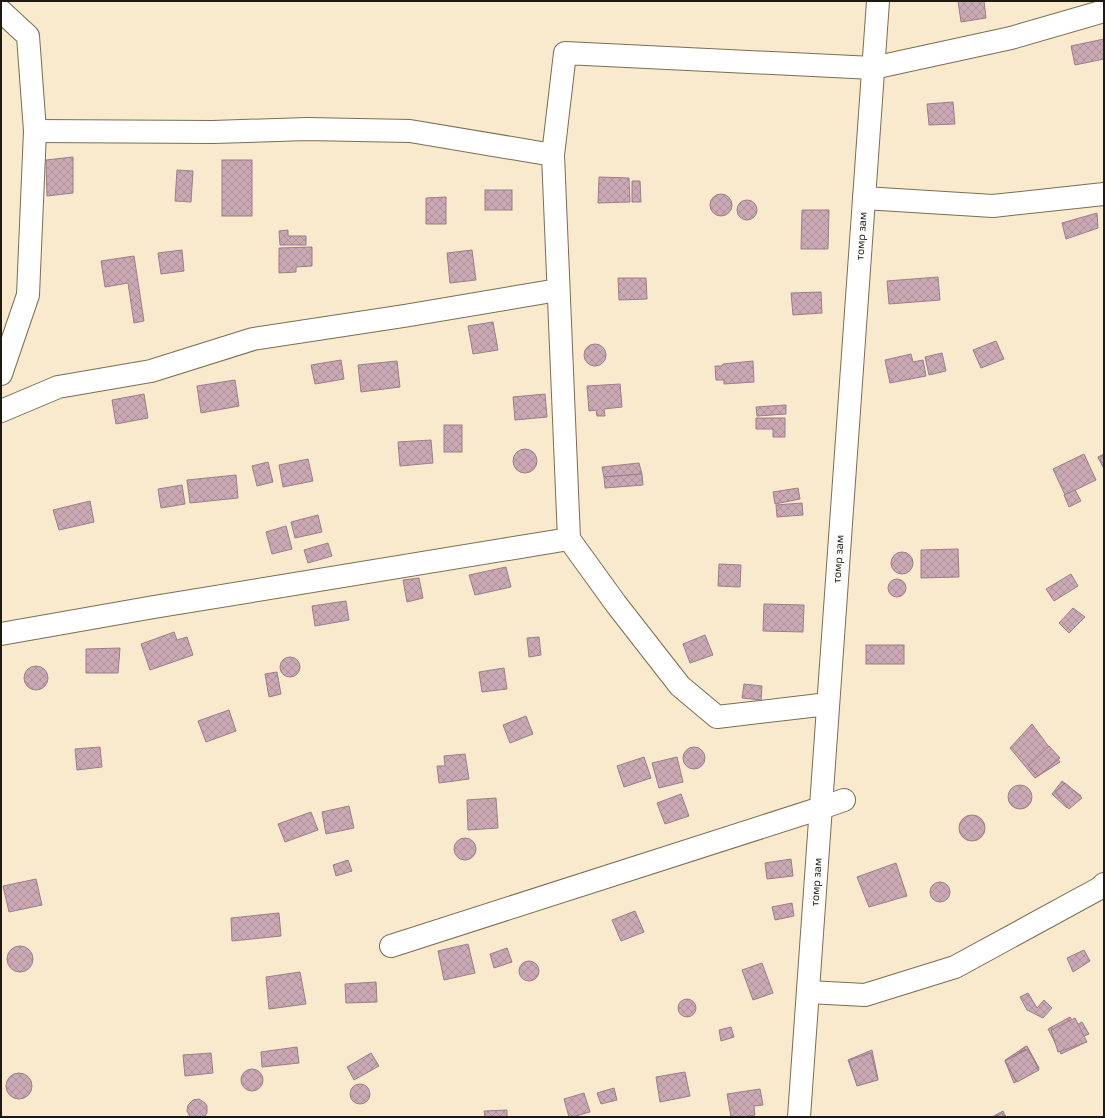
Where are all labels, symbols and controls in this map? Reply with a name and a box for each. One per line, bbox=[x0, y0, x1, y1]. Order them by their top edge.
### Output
street label: томр зам bbox=[852, 211, 869, 261]
street label: томр зам bbox=[829, 534, 846, 584]
street label: томр зам bbox=[807, 857, 824, 907]

